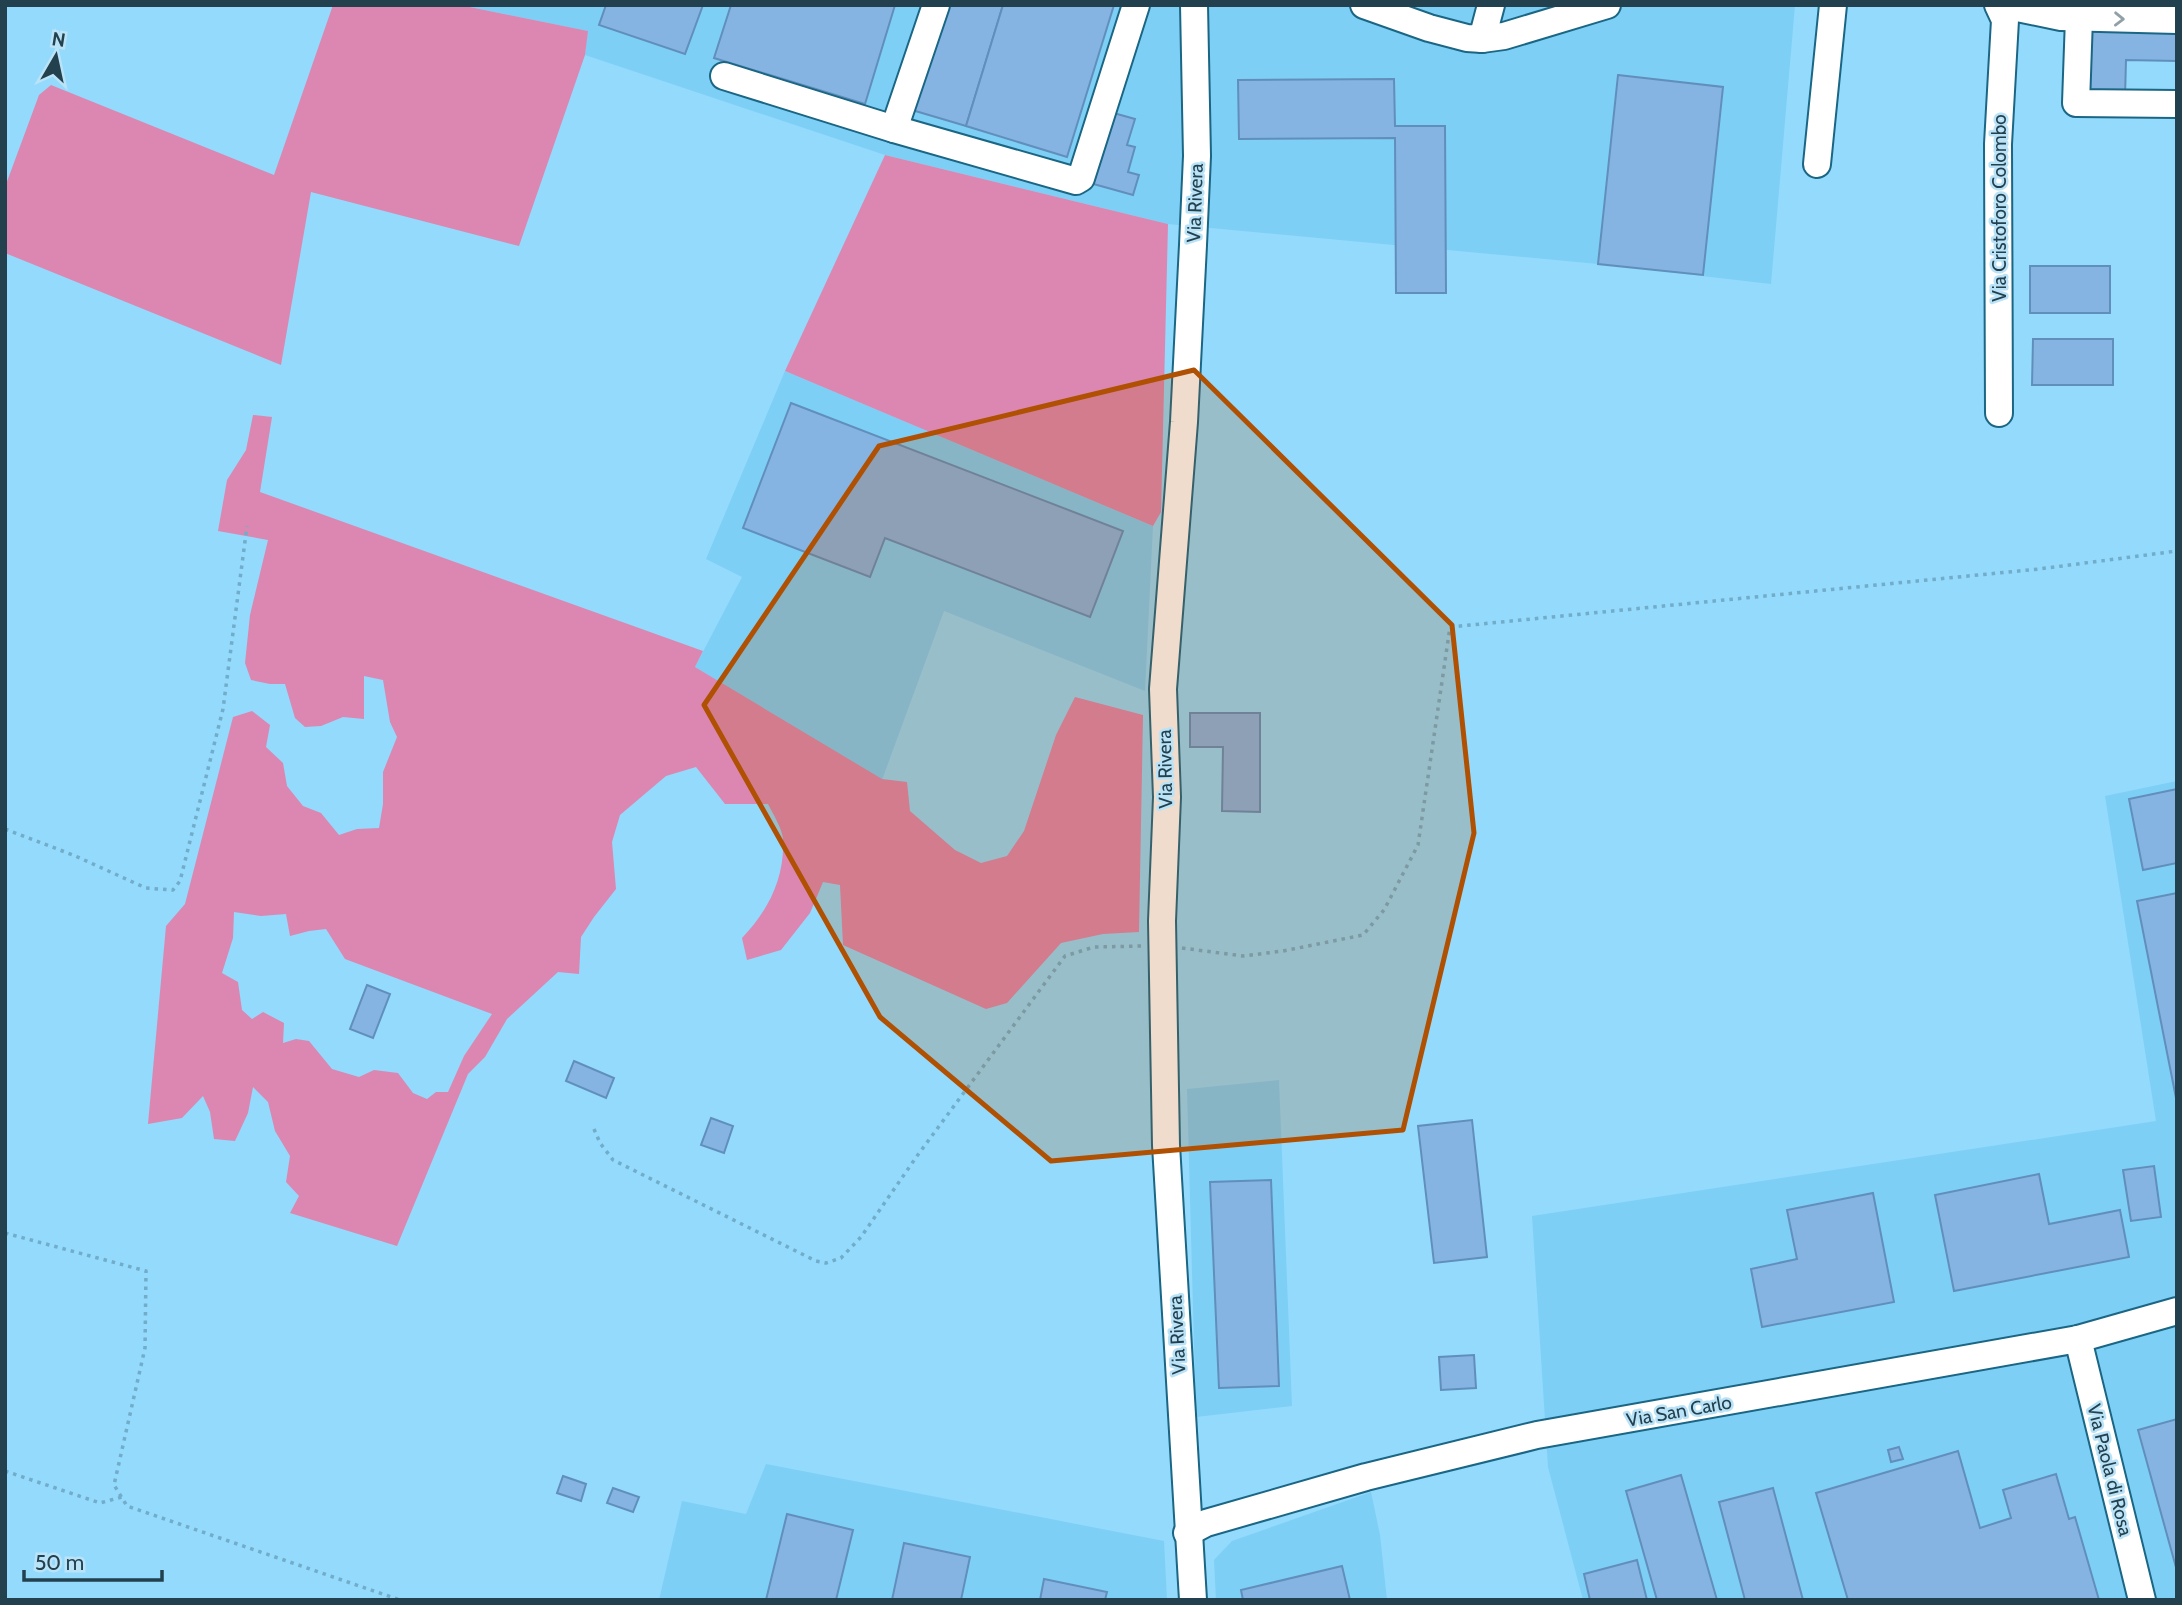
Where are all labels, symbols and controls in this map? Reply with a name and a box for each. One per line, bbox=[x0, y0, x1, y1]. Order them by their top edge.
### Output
one-way arrow bbox=[2115, 11, 2125, 27]
north arrow bbox=[21, 21, 91, 91]
text: N bbox=[50, 27, 67, 52]
street label: Via Cristoforo Colombo bbox=[1988, 114, 2011, 302]
street label: Via Rivera bbox=[1182, 163, 1208, 243]
street label: Via Rivera bbox=[1153, 729, 1177, 809]
street label: Via Rivera bbox=[1163, 1295, 1191, 1375]
street label: Via San Carlo bbox=[1624, 1390, 1734, 1432]
street label: Via Paola di Rosa bbox=[2082, 1402, 2138, 1538]
scale bar bbox=[24, 1538, 163, 1582]
text: 50 m bbox=[35, 1550, 84, 1575]

